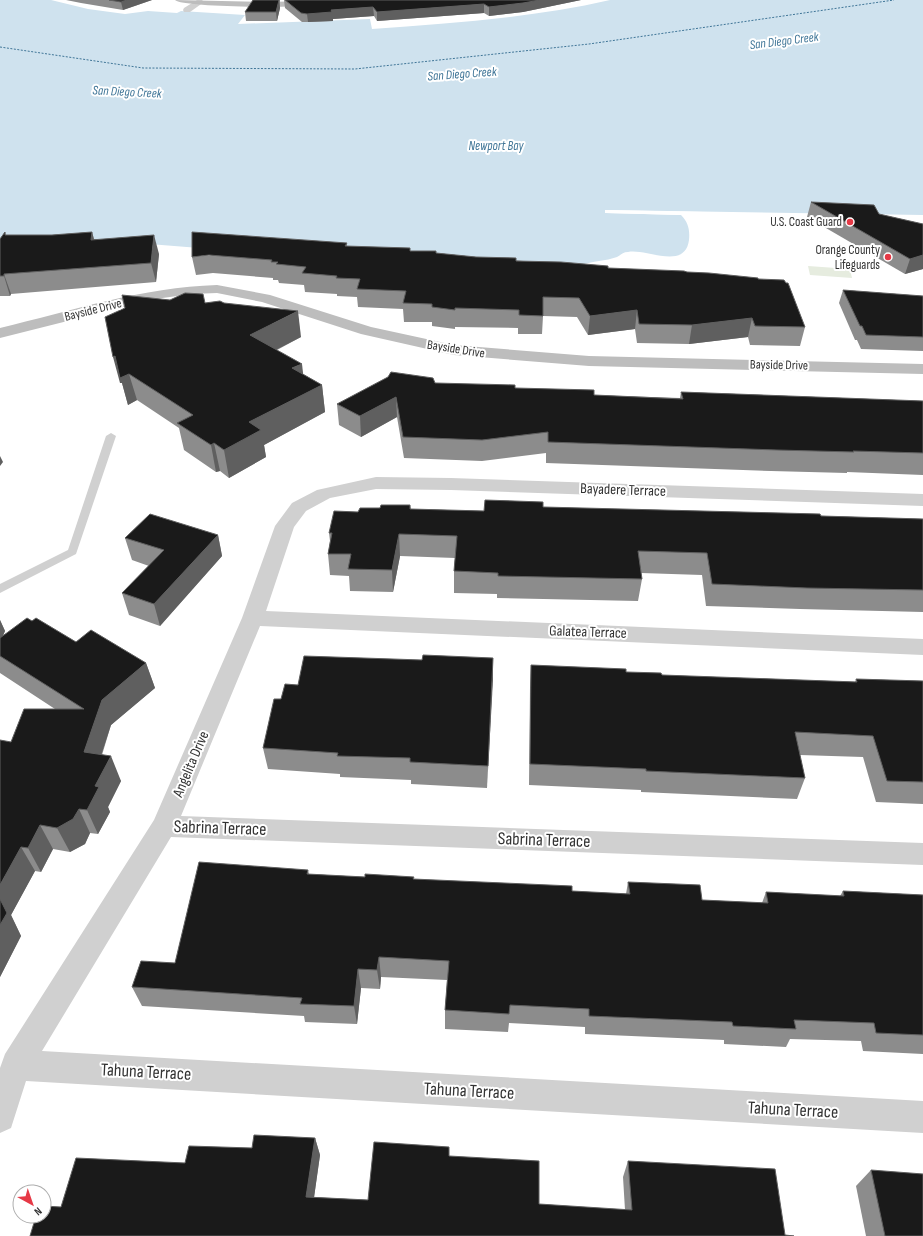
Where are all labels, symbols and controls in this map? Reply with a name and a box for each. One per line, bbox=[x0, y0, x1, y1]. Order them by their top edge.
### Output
water label: San Diego Creek bbox=[749, 29, 820, 53]
water label: San Diego Creek bbox=[427, 64, 498, 84]
water label: San Diego Creek bbox=[92, 82, 163, 102]
water label: Newport Bay bbox=[469, 138, 524, 154]
place label: U.S. Coast Guard bbox=[770, 214, 842, 230]
marker: U.S. Coast Guard bbox=[845, 217, 855, 227]
place label: Orange County Lifeguards bbox=[815, 242, 880, 273]
marker: Orange County Lifeguards bbox=[883, 252, 893, 262]
street label: Bayside Drive bbox=[63, 295, 123, 325]
street label: Bayside Drive bbox=[426, 337, 486, 361]
street label: Bayside Drive bbox=[750, 356, 808, 374]
street label: Bayadere Terrace bbox=[580, 479, 666, 501]
street label: Galatea Terrace bbox=[549, 621, 627, 643]
street label: Angelita Drive bbox=[168, 728, 213, 801]
street label: Sabrina Terrace bbox=[173, 816, 267, 840]
street label: Sabrina Terrace bbox=[497, 828, 591, 852]
street label: Tahuna Terrace bbox=[100, 1059, 192, 1085]
street label: Tahuna Terrace bbox=[423, 1078, 515, 1104]
street label: Tahuna Terrace bbox=[747, 1097, 839, 1123]
north arrow bbox=[12, 1184, 52, 1224]
text: N bbox=[32, 1204, 45, 1218]

